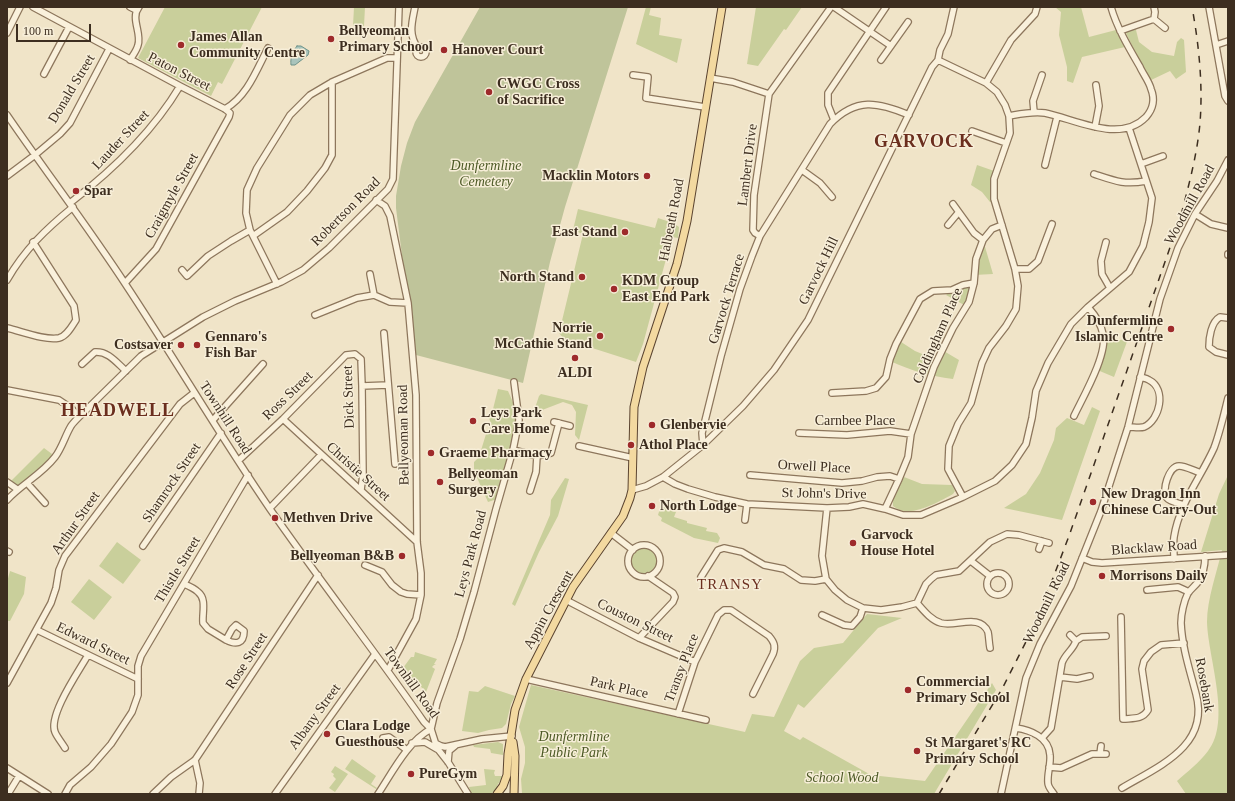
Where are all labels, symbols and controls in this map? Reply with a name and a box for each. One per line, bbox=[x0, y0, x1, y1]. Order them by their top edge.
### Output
scale bar bbox=[18, 16, 93, 42]
place label: Bellyeoman Primary School bbox=[339, 23, 433, 56]
text: 100 m bbox=[23, 24, 53, 38]
place label: James Allan Community Centre bbox=[189, 29, 305, 62]
marker: Bellyeoman Primary School bbox=[326, 34, 336, 44]
marker: James Allan Community Centre bbox=[176, 40, 186, 50]
place label: Hanover Court bbox=[452, 42, 543, 58]
marker: Hanover Court bbox=[439, 45, 449, 55]
street label: Paton Street bbox=[145, 49, 213, 95]
street label: Donald Street bbox=[45, 52, 99, 126]
place label: CWGC Cross of Sacrifice bbox=[497, 76, 580, 108]
marker: CWGC Cross of Sacrifice bbox=[484, 87, 494, 97]
street label: Lauder Street bbox=[89, 107, 153, 173]
street label: Lambert Drive bbox=[735, 123, 761, 207]
district label: GARVOCK bbox=[874, 131, 974, 153]
street label: Craigmyle Street bbox=[142, 150, 202, 242]
park label: Dunfermline Cemetery bbox=[451, 158, 521, 190]
street label: Woodmill Road bbox=[1161, 162, 1219, 248]
place label: Macklin Motors bbox=[542, 168, 639, 184]
marker: Macklin Motors bbox=[642, 171, 652, 181]
street label: Robertson Road bbox=[308, 174, 384, 250]
street label: Halbeath Road bbox=[656, 177, 688, 263]
place label: Spar bbox=[84, 183, 113, 199]
marker: Spar bbox=[71, 186, 81, 196]
place label: East Stand bbox=[552, 224, 617, 240]
marker: East Stand bbox=[620, 227, 630, 237]
street label: Garvock Hill bbox=[795, 234, 843, 308]
street label: Garvock Terrace bbox=[705, 252, 749, 346]
place label: North Stand bbox=[500, 269, 574, 285]
marker: North Stand bbox=[577, 272, 587, 282]
place label: KDM Group East End Park bbox=[622, 273, 710, 306]
marker: KDM Group East End Park bbox=[609, 284, 619, 294]
street label: Coldingham Place bbox=[909, 286, 967, 386]
place label: Dunfermline Islamic Centre bbox=[1075, 313, 1163, 346]
place label: Norrie McCathie Stand bbox=[494, 320, 592, 352]
marker: Dunfermline Islamic Centre bbox=[1166, 324, 1176, 334]
place label: Gennaro's Fish Bar bbox=[205, 329, 267, 362]
marker: Norrie McCathie Stand bbox=[595, 331, 605, 341]
place label: Costsaver bbox=[114, 337, 173, 353]
marker: Costsaver bbox=[176, 340, 186, 350]
marker: Gennaro's Fish Bar bbox=[192, 340, 202, 350]
marker: ALDI bbox=[570, 353, 580, 363]
street label: Dick Street bbox=[339, 365, 359, 429]
place label: ALDI bbox=[557, 365, 593, 381]
street label: Ross Street bbox=[259, 368, 317, 424]
street label: Townhill Road bbox=[195, 378, 255, 458]
street label: Bellyeoman Road bbox=[395, 385, 413, 485]
district label: HEADWELL bbox=[61, 400, 175, 422]
place label: Leys Park Care Home bbox=[481, 405, 550, 438]
street label: Carnbee Place bbox=[815, 413, 895, 429]
marker: Leys Park Care Home bbox=[468, 416, 478, 426]
place label: Glenbervie bbox=[660, 417, 726, 433]
marker: Glenbervie bbox=[647, 420, 657, 430]
place label: Athol Place bbox=[639, 437, 708, 453]
street label: Christie Street bbox=[322, 439, 394, 505]
street label: Shamrock Street bbox=[139, 440, 205, 526]
marker: Athol Place bbox=[626, 440, 636, 450]
place label: Graeme Pharmacy bbox=[439, 445, 552, 461]
marker: Graeme Pharmacy bbox=[426, 448, 436, 458]
street label: Orwell Place bbox=[777, 457, 851, 477]
place label: Bellyeoman Surgery bbox=[448, 466, 518, 498]
marker: Bellyeoman Surgery bbox=[435, 477, 445, 487]
street label: St John's Drive bbox=[781, 485, 867, 503]
place label: New Dragon Inn Chinese Carry-Out bbox=[1101, 486, 1216, 518]
street label: Arthur Street bbox=[48, 488, 104, 558]
marker: New Dragon Inn Chinese Carry-Out bbox=[1088, 497, 1098, 507]
place label: North Lodge bbox=[660, 498, 737, 514]
marker: North Lodge bbox=[647, 501, 657, 511]
street label: Leys Park Road bbox=[451, 509, 491, 599]
place label: Methven Drive bbox=[283, 510, 373, 526]
marker: Methven Drive bbox=[270, 513, 280, 523]
place label: Garvock House Hotel bbox=[861, 527, 934, 560]
street label: Thistle Street bbox=[151, 534, 205, 606]
street label: Blacklaw Road bbox=[1111, 537, 1197, 559]
marker: Garvock House Hotel bbox=[848, 538, 858, 548]
place label: Bellyeoman B&B bbox=[290, 548, 394, 564]
marker: Bellyeoman B&B bbox=[397, 551, 407, 561]
street label: Woodmill Road bbox=[1020, 559, 1074, 647]
street label: Appin Crescent bbox=[520, 568, 578, 652]
place label: Morrisons Daily bbox=[1110, 568, 1208, 584]
marker: Morrisons Daily bbox=[1097, 571, 1107, 581]
district label: TRANSY bbox=[697, 576, 763, 594]
street label: Couston Street bbox=[594, 595, 676, 647]
street label: Edward Street bbox=[54, 619, 132, 669]
street label: Rose Street bbox=[222, 630, 272, 692]
street label: Transy Place bbox=[661, 631, 703, 705]
street label: Townhill Road bbox=[380, 644, 442, 722]
street label: Rosebank bbox=[1191, 656, 1217, 714]
street label: Park Place bbox=[588, 673, 650, 703]
place label: Commercial Primary School bbox=[916, 674, 1010, 706]
street label: Albany Street bbox=[285, 681, 345, 753]
marker: Commercial Primary School bbox=[903, 685, 913, 695]
place label: Clara Lodge Guesthouse bbox=[335, 718, 410, 750]
marker: Clara Lodge Guesthouse bbox=[322, 729, 332, 739]
park label: Dunfermline Public Park bbox=[539, 729, 609, 762]
place label: St Margaret's RC Primary School bbox=[925, 735, 1031, 768]
marker: St Margaret's RC Primary School bbox=[912, 746, 922, 756]
place label: PureGym bbox=[419, 766, 477, 782]
marker: PureGym bbox=[406, 769, 416, 779]
park label: School Wood bbox=[806, 770, 878, 786]

